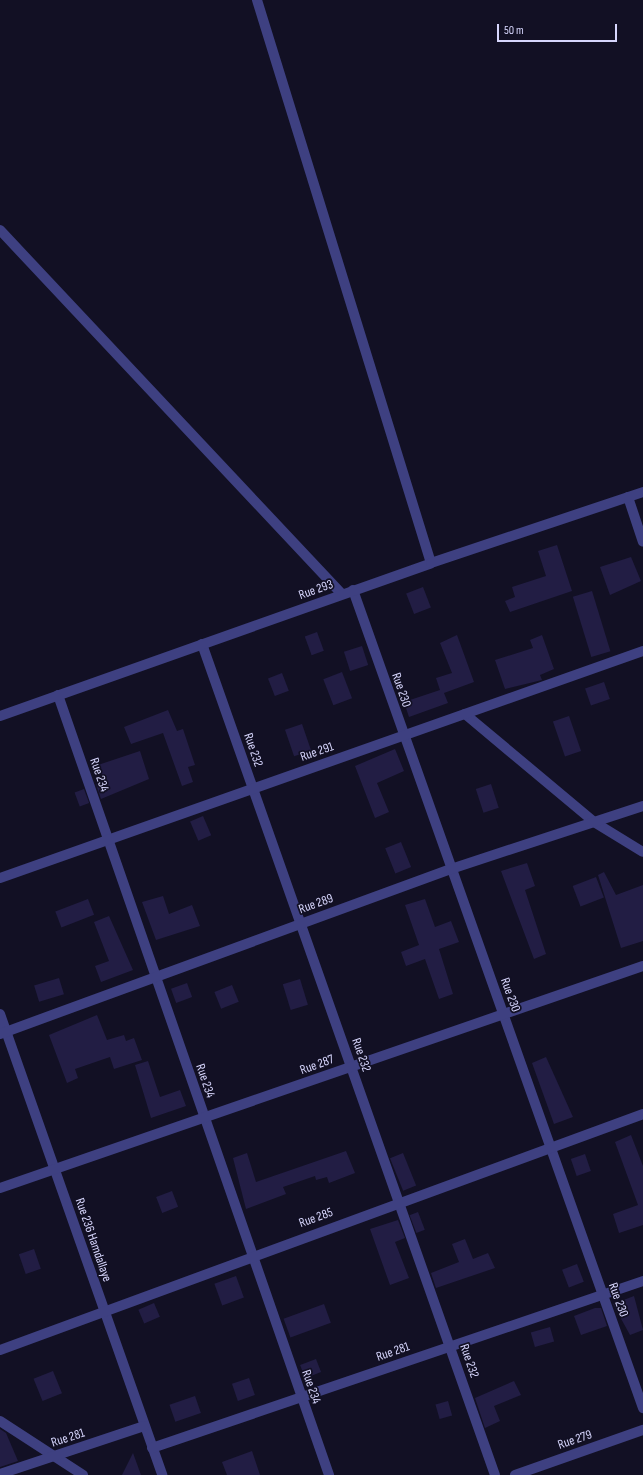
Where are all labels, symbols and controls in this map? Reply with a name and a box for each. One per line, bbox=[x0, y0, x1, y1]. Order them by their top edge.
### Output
scale bar bbox=[499, 16, 619, 42]
text: 50 m bbox=[504, 23, 524, 38]
street label: Rue 293 bbox=[297, 577, 335, 603]
street label: Rue 230 bbox=[388, 671, 414, 709]
street label: Rue 232 bbox=[240, 731, 266, 769]
street label: Rue 291 bbox=[298, 739, 336, 765]
street label: Rue 234 bbox=[86, 756, 112, 794]
street label: Rue 289 bbox=[297, 891, 335, 917]
street label: Rue 230 bbox=[497, 976, 523, 1014]
street label: Rue 232 bbox=[348, 1036, 374, 1074]
street label: Rue 287 bbox=[298, 1052, 336, 1078]
street label: Rue 234 bbox=[192, 1062, 218, 1100]
street label: Rue 236 Hamdallaye bbox=[71, 1196, 115, 1284]
street label: Rue 285 bbox=[297, 1205, 335, 1231]
street label: Rue 230 bbox=[605, 1281, 631, 1319]
street label: Rue 281 bbox=[374, 1339, 412, 1365]
street label: Rue 232 bbox=[456, 1342, 482, 1380]
street label: Rue 234 bbox=[298, 1368, 324, 1406]
street label: Rue 281 bbox=[49, 1425, 87, 1451]
street label: Rue 279 bbox=[556, 1427, 594, 1453]

